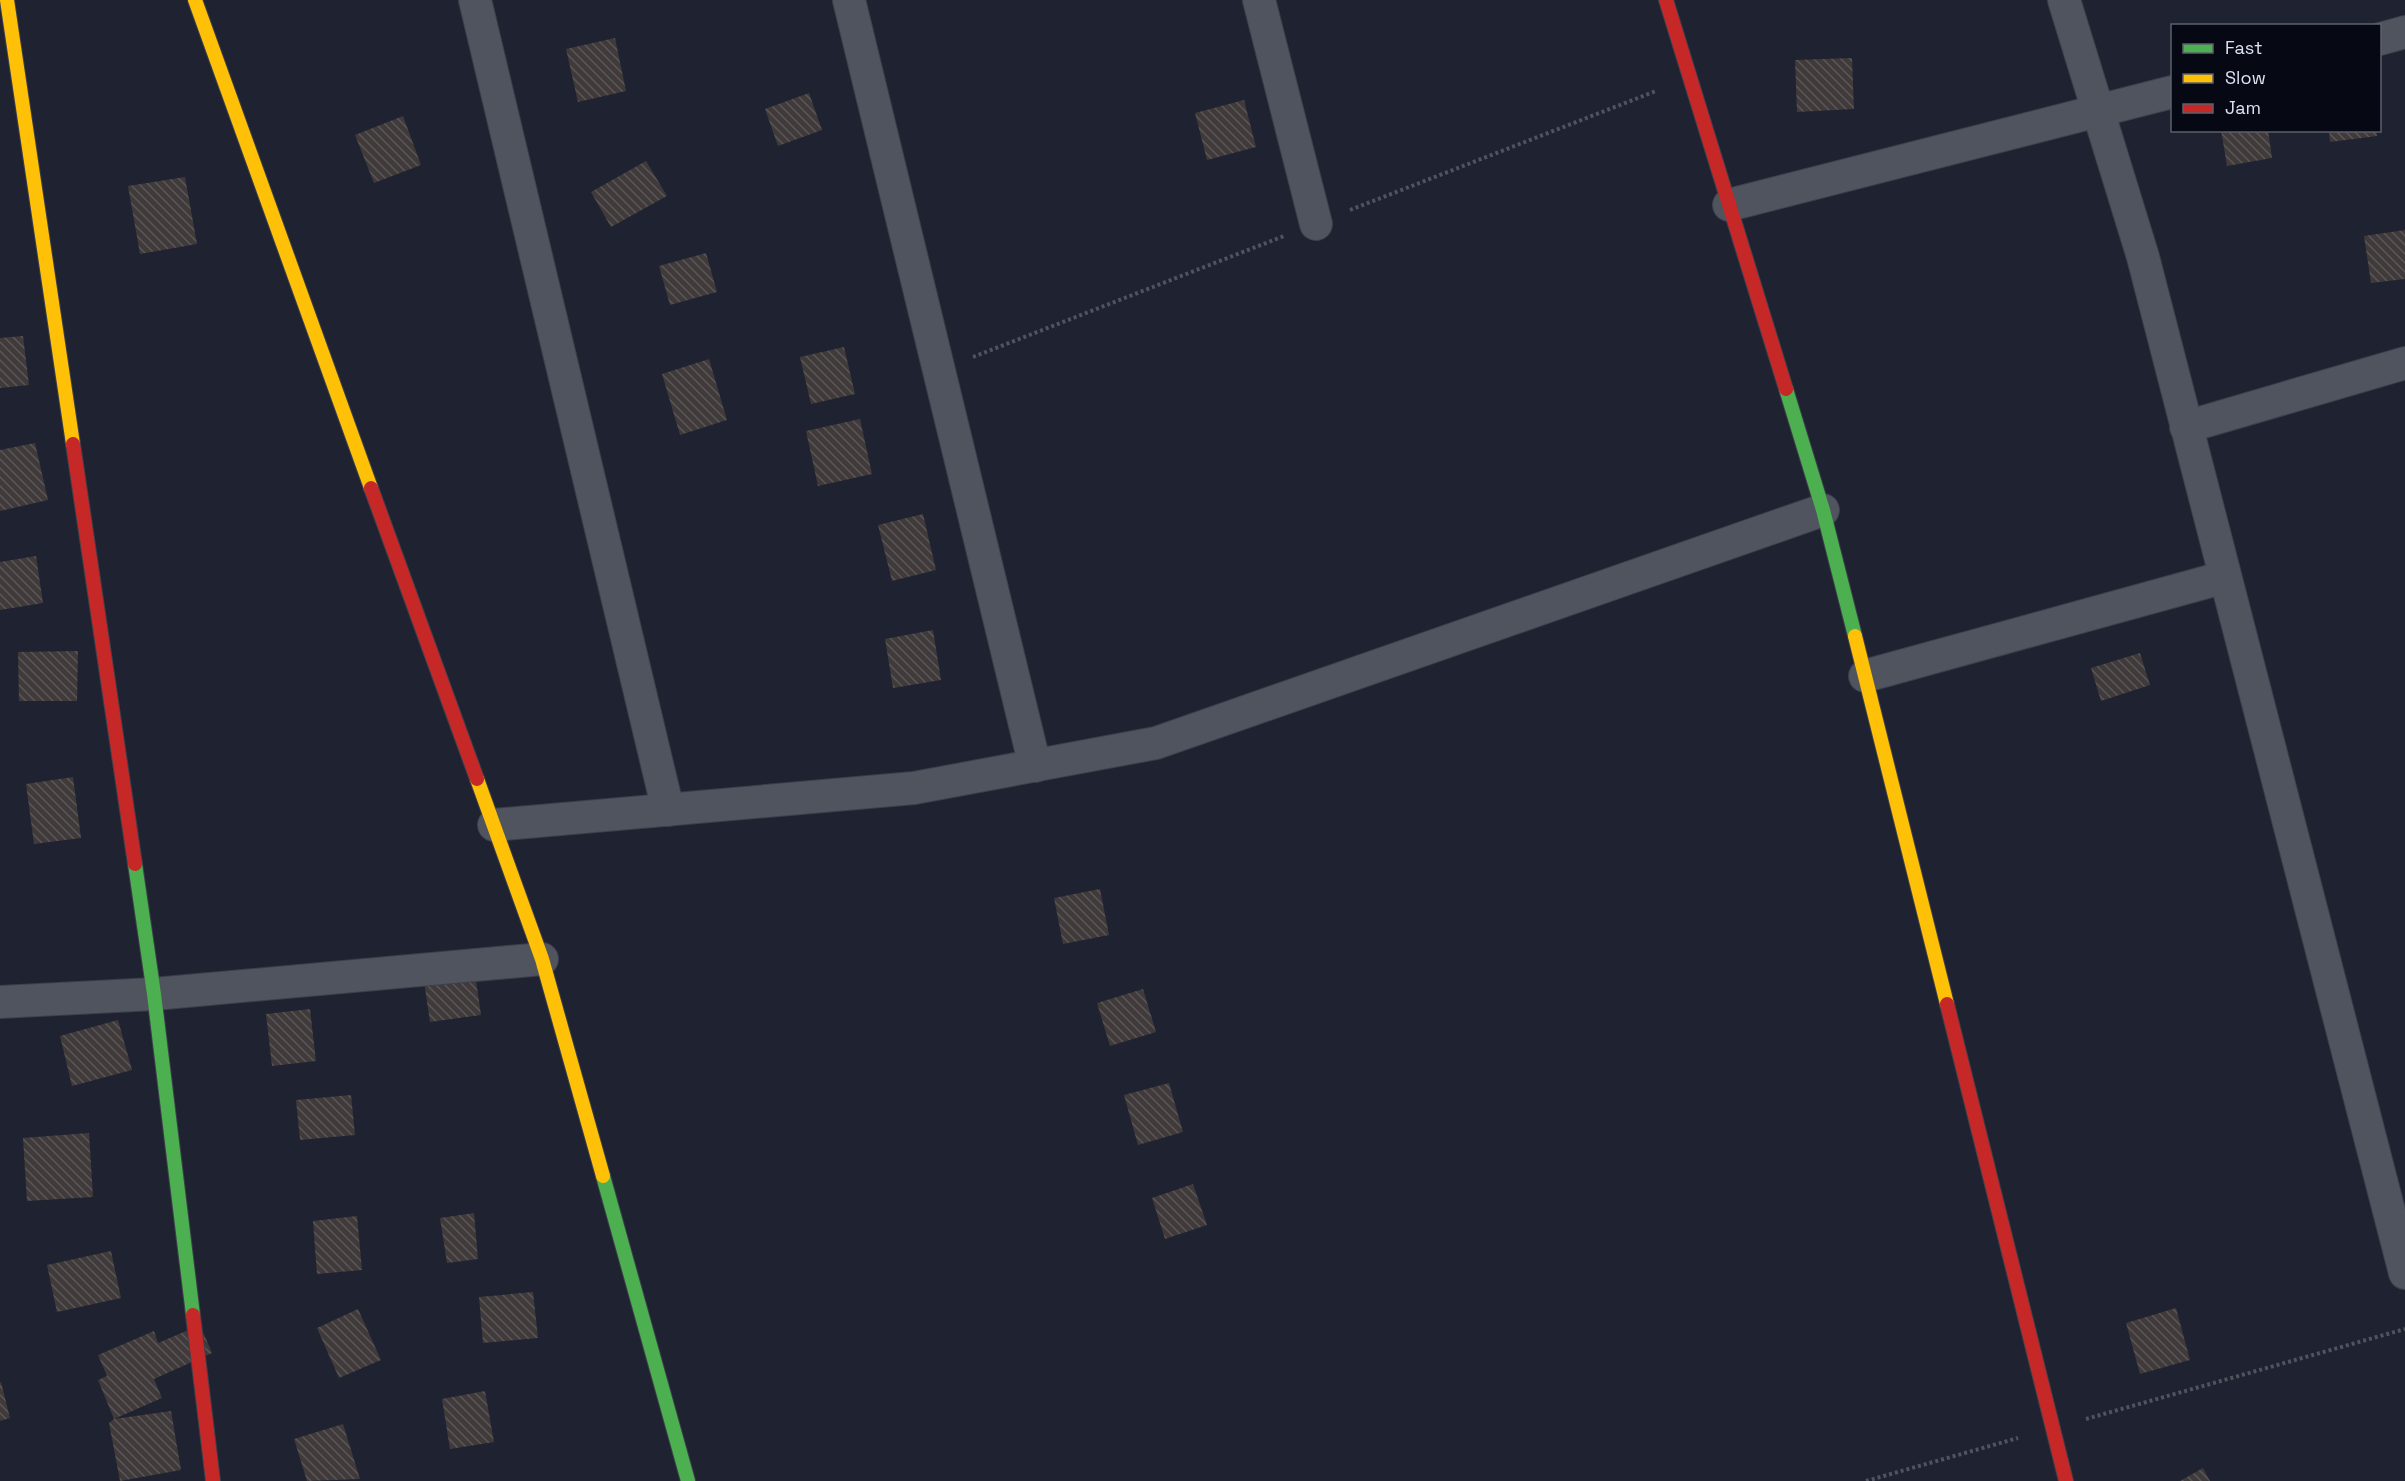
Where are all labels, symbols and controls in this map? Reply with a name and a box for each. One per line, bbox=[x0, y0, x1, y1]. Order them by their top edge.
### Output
legend bbox=[2171, 24, 2381, 132]
text: Fast bbox=[2225, 36, 2262, 59]
text: Slow bbox=[2225, 66, 2266, 89]
text: Jam bbox=[2225, 96, 2261, 119]

